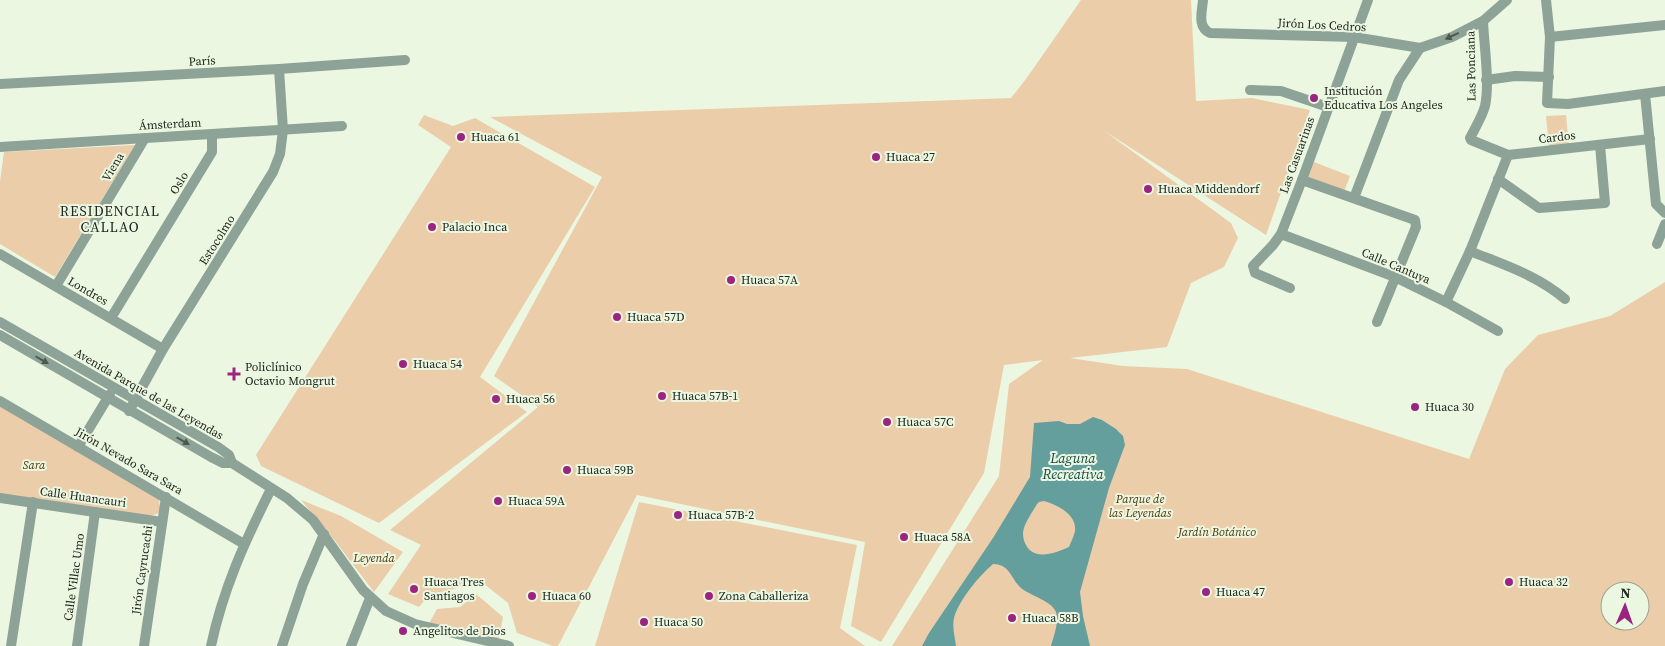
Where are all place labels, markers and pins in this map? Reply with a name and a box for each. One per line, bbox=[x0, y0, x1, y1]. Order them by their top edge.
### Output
place label: Institución Educativa Los Angeles bbox=[1324, 83, 1443, 113]
marker: Institución Educativa Los Angeles bbox=[1308, 92, 1320, 104]
place label: Huaca 61 bbox=[471, 129, 520, 145]
marker: Huaca 61 bbox=[455, 131, 467, 143]
place label: Huaca 27 bbox=[886, 149, 935, 165]
marker: Huaca 27 bbox=[870, 151, 882, 163]
place label: Huaca Middendorf bbox=[1158, 181, 1261, 197]
marker: Huaca Middendorf bbox=[1142, 183, 1154, 195]
place label: Palacio Inca bbox=[442, 219, 508, 235]
marker: Palacio Inca bbox=[426, 221, 438, 233]
place label: Huaca 57A bbox=[741, 272, 798, 288]
marker: Huaca 57A bbox=[725, 274, 737, 286]
place label: Huaca 57D bbox=[627, 309, 685, 325]
marker: Huaca 57D bbox=[611, 311, 623, 323]
place label: Huaca 54 bbox=[413, 356, 462, 372]
marker: Huaca 54 bbox=[397, 358, 409, 370]
place label: Policlínico Octavio Mongrut bbox=[245, 359, 335, 389]
marker: Policlínico Octavio Mongrut bbox=[227, 367, 241, 381]
place label: Huaca 57B-1 bbox=[672, 388, 738, 404]
marker: Huaca 57B-1 bbox=[656, 390, 668, 402]
place label: Huaca 56 bbox=[506, 391, 555, 407]
marker: Huaca 56 bbox=[490, 393, 502, 405]
place label: Huaca 30 bbox=[1425, 399, 1474, 415]
marker: Huaca 30 bbox=[1409, 401, 1421, 413]
place label: Huaca 57C bbox=[897, 414, 954, 430]
marker: Huaca 57C bbox=[881, 416, 893, 428]
place label: Huaca 59B bbox=[577, 462, 634, 478]
marker: Huaca 59B bbox=[561, 464, 573, 476]
place label: Huaca 59A bbox=[508, 493, 565, 509]
marker: Huaca 59A bbox=[492, 495, 504, 507]
place label: Huaca 57B-2 bbox=[688, 507, 754, 523]
marker: Huaca 57B-2 bbox=[672, 509, 684, 521]
place label: Huaca 58A bbox=[914, 529, 971, 545]
marker: Huaca 58A bbox=[898, 531, 910, 543]
place label: Huaca Tres Santiagos bbox=[424, 574, 484, 604]
place label: Huaca 32 bbox=[1519, 574, 1568, 590]
marker: Huaca 32 bbox=[1503, 576, 1515, 588]
marker: Huaca Tres Santiagos bbox=[408, 583, 420, 595]
place label: Huaca 47 bbox=[1216, 584, 1265, 600]
marker: Huaca 47 bbox=[1200, 586, 1212, 598]
place label: Huaca 60 bbox=[542, 588, 591, 604]
place label: Zona Caballeriza bbox=[719, 588, 809, 604]
marker: Huaca 60 bbox=[526, 590, 538, 602]
marker: Zona Caballeriza bbox=[703, 590, 715, 602]
place label: Huaca 58B bbox=[1022, 610, 1079, 626]
marker: Huaca 58B bbox=[1006, 612, 1018, 624]
place label: Huaca 50 bbox=[654, 614, 703, 630]
marker: Huaca 50 bbox=[638, 616, 650, 628]
place label: Angelitos de Dios bbox=[413, 623, 506, 639]
marker: Angelitos de Dios bbox=[397, 625, 409, 637]

